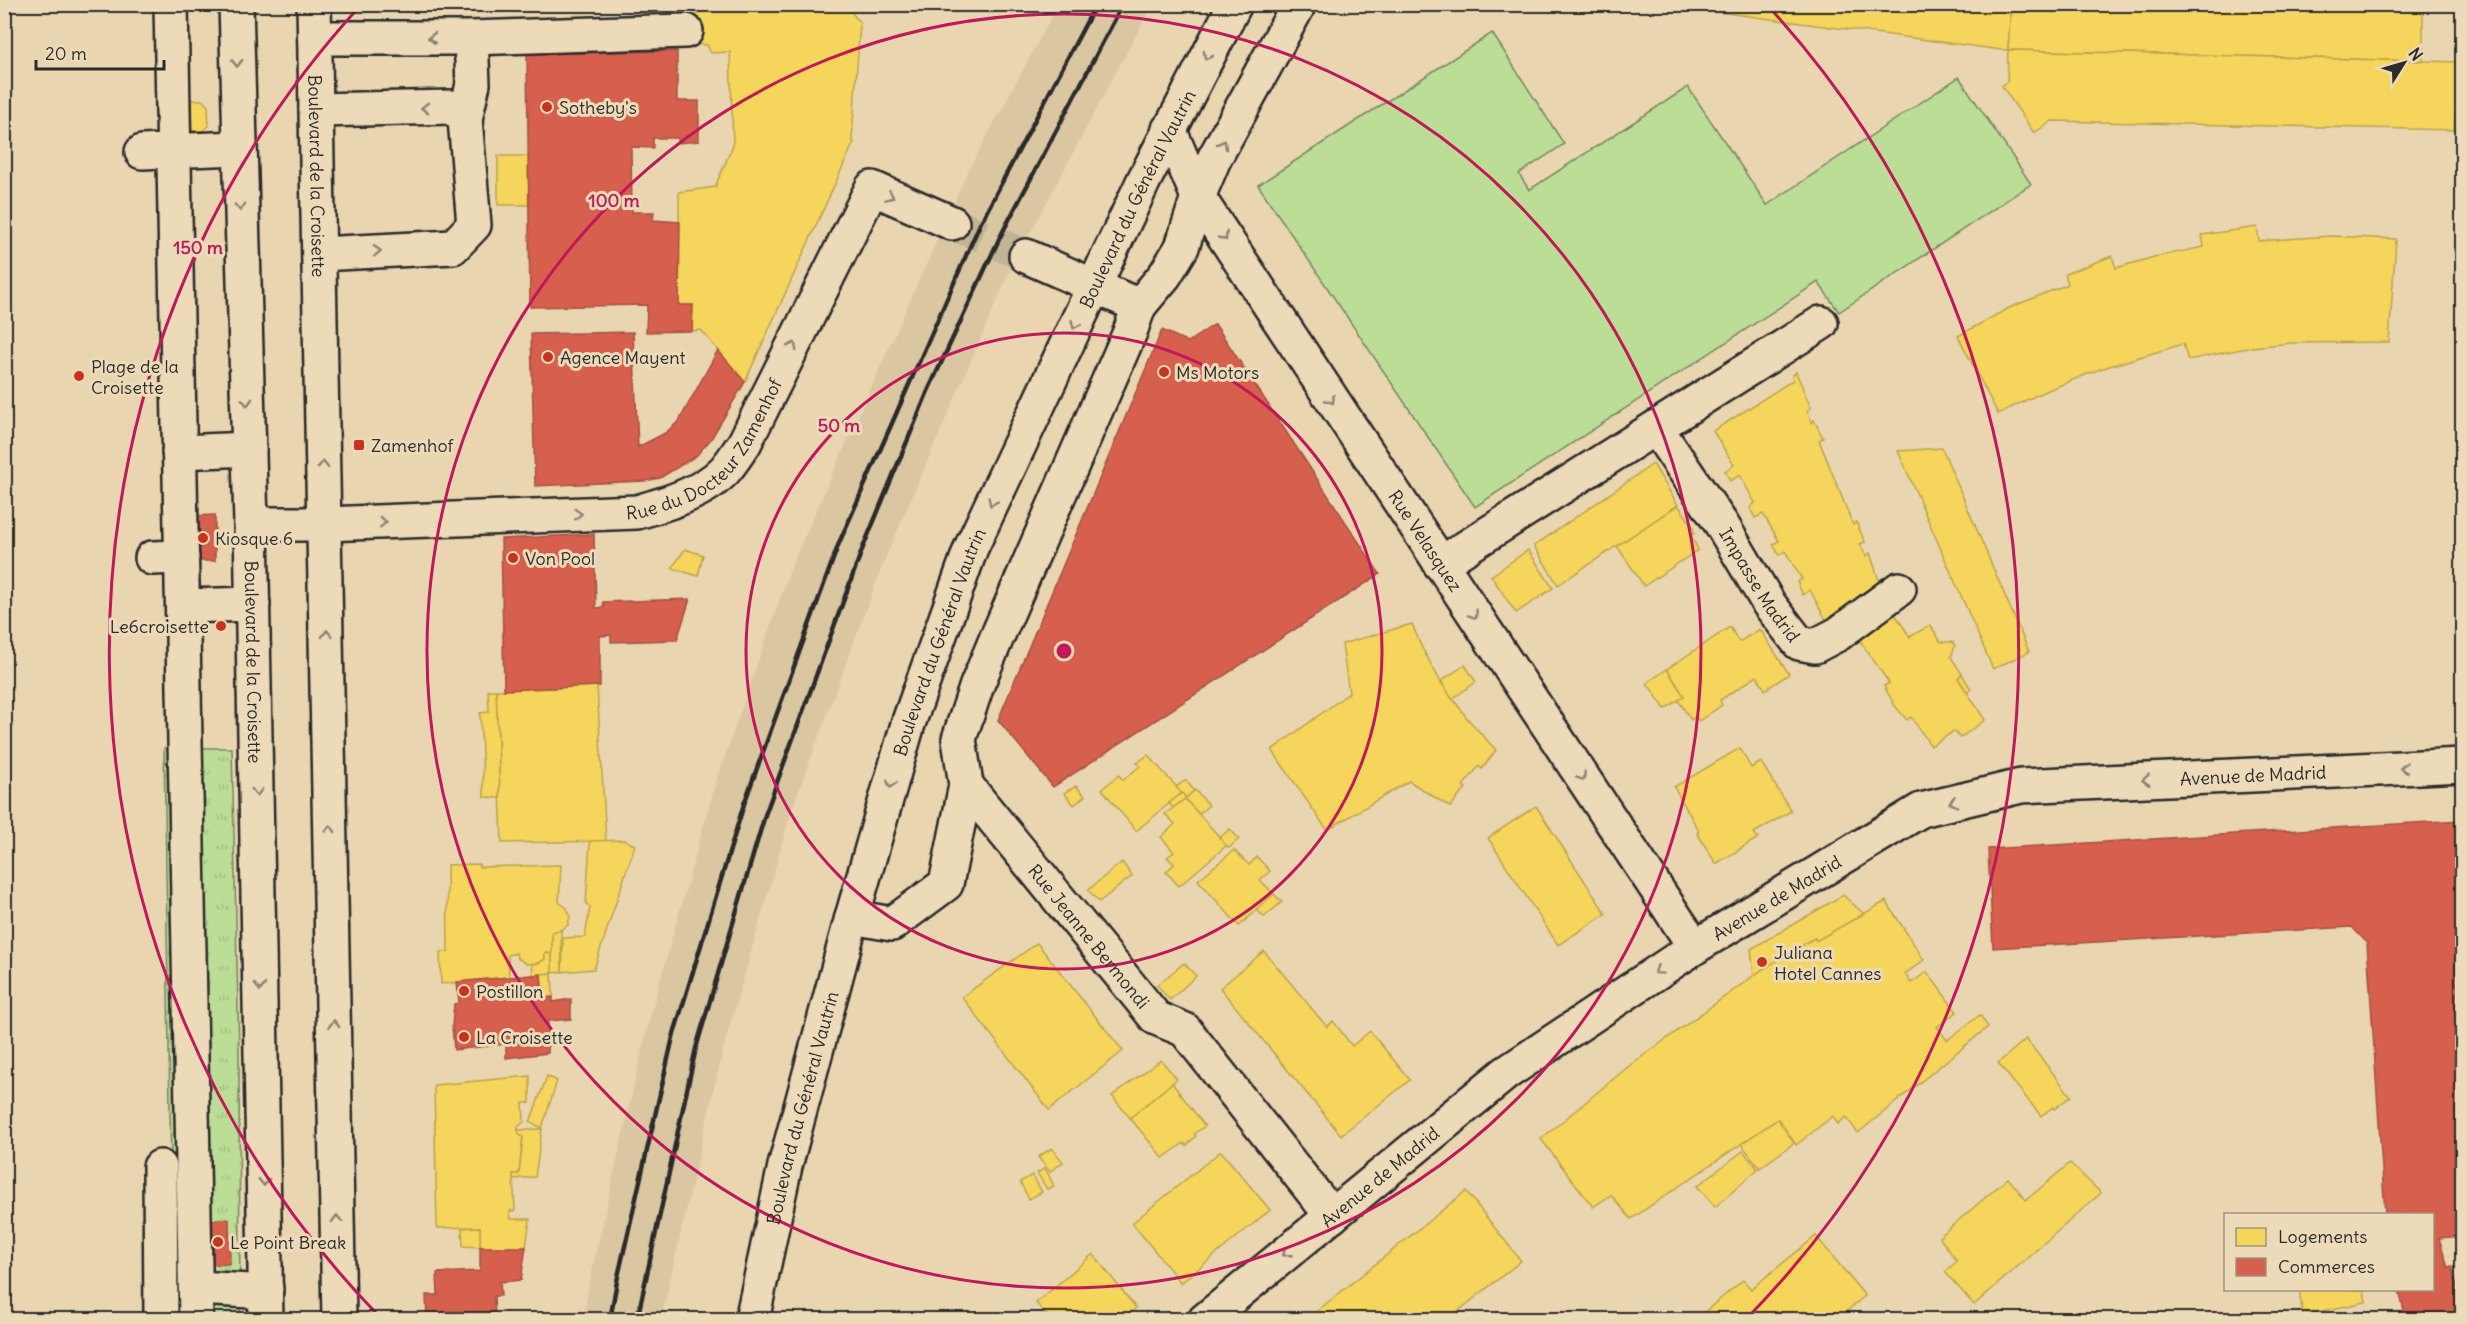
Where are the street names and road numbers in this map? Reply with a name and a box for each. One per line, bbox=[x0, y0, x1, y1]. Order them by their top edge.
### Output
street label: Boulevard de la Croisette bbox=[304, 74, 331, 278]
street label: Boulevard du Général Vautrin bbox=[1074, 86, 1200, 312]
street label: Rue du Docteur Zamenhof bbox=[626, 374, 787, 524]
street label: Rue Velasquez bbox=[1384, 485, 1468, 596]
street label: Impasse Madrid bbox=[1715, 523, 1806, 647]
street label: Boulevard du Général Vautrin bbox=[888, 524, 990, 758]
street label: Boulevard de la Croisette bbox=[240, 560, 267, 763]
street label: Avenue de Madrid bbox=[2179, 760, 2327, 790]
street label: Avenue de Madrid bbox=[1708, 849, 1846, 945]
street label: Rue Jeanne Bermondi bbox=[1024, 859, 1155, 1013]
street label: Boulevard du Général Vautrin bbox=[761, 989, 843, 1227]
street label: Avenue de Madrid bbox=[1316, 1121, 1444, 1232]

